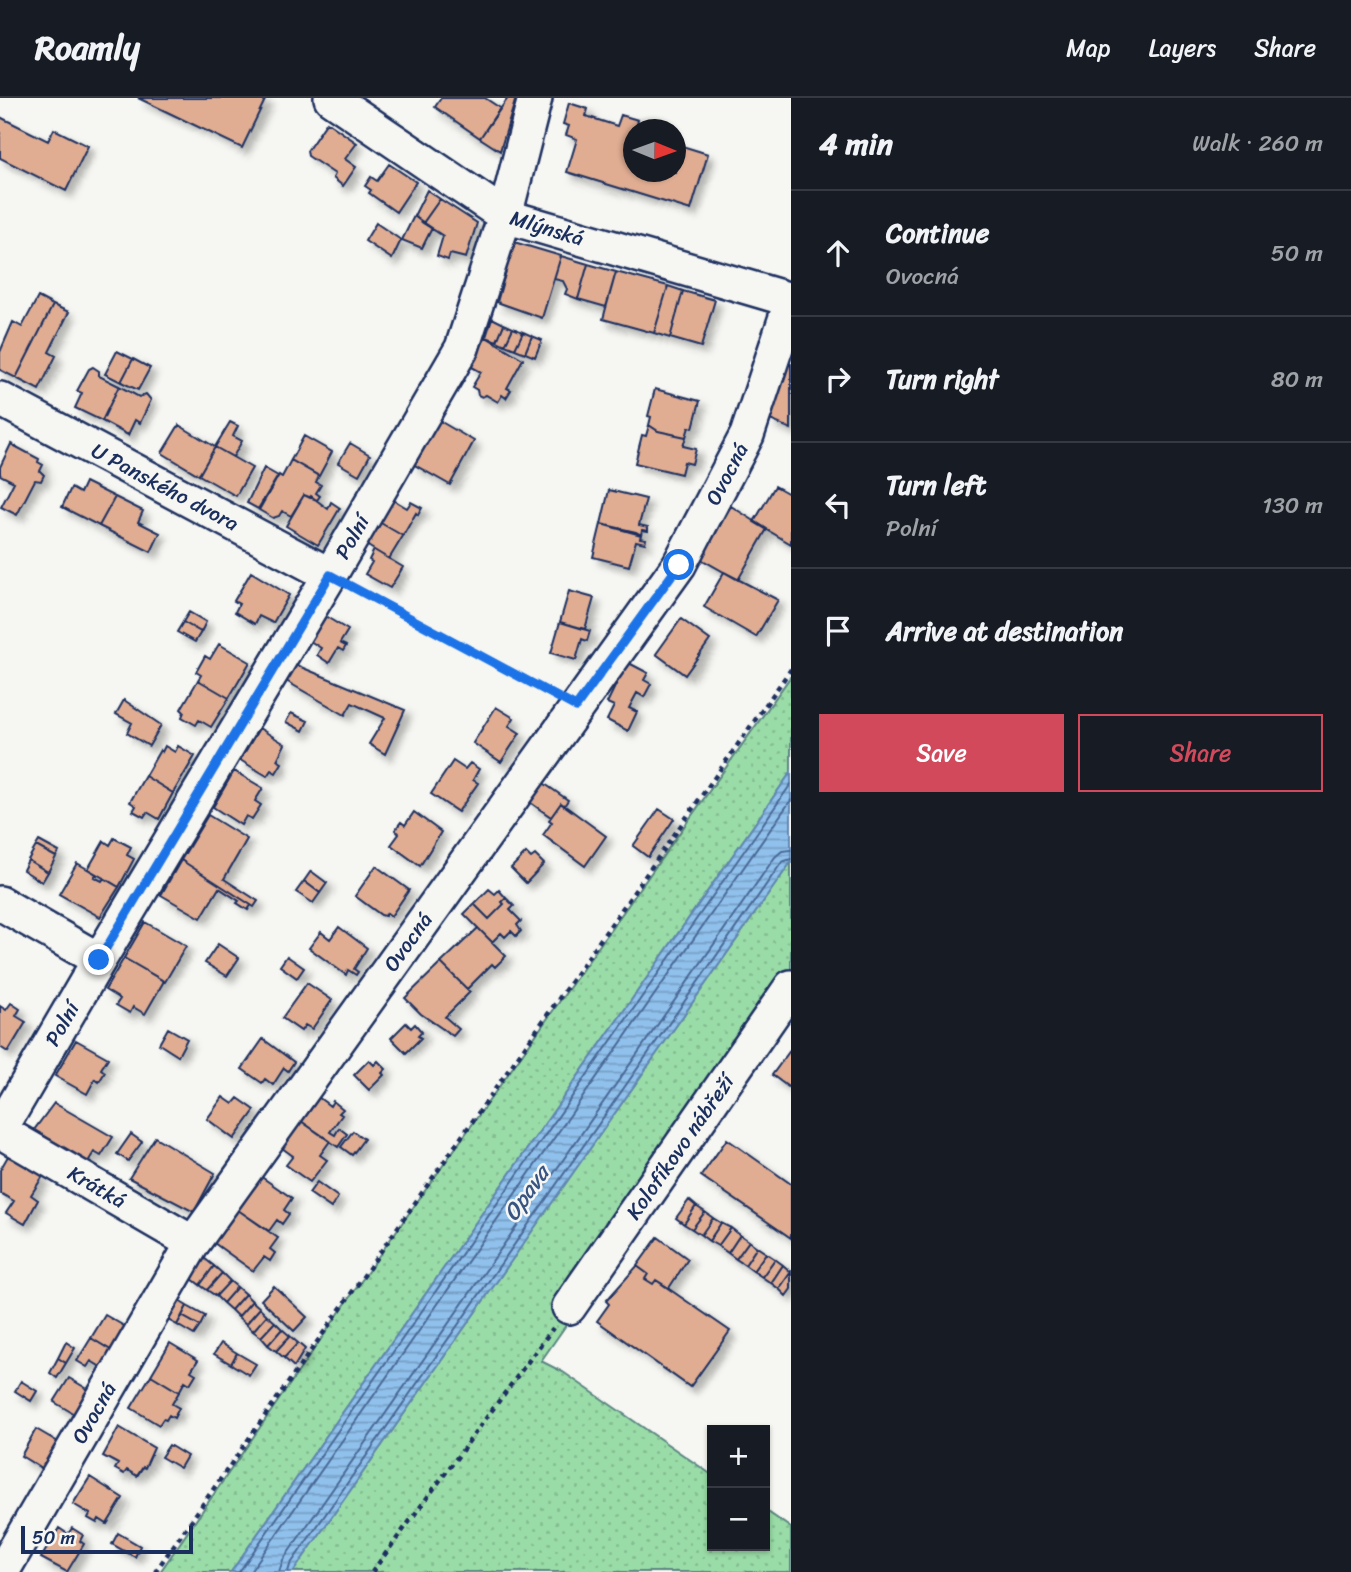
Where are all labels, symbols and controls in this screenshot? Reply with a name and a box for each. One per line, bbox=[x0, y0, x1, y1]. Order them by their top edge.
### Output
text: Roamly bbox=[35, 19, 140, 77]
text: Map bbox=[1066, 27, 1111, 69]
text: Layers bbox=[1149, 27, 1216, 69]
text: Share bbox=[1254, 27, 1316, 69]
text: 4 min bbox=[819, 117, 893, 171]
north arrow bbox=[623, 119, 686, 182]
text: Walk · 260 m bbox=[1192, 123, 1323, 164]
street label: Mlýnská bbox=[505, 199, 589, 257]
text: Continue bbox=[886, 210, 989, 256]
text: 50 m bbox=[1271, 233, 1323, 274]
icon: ahead bbox=[819, 234, 857, 272]
text: Ovocná bbox=[886, 256, 959, 297]
text: Turn right bbox=[886, 356, 999, 402]
text: 80 m bbox=[1271, 359, 1323, 400]
icon: right bbox=[819, 360, 857, 398]
street label: U Panského dvora bbox=[84, 432, 246, 542]
street label: Ovocná bbox=[695, 435, 760, 512]
text: Turn left bbox=[886, 462, 986, 508]
text: 130 m bbox=[1262, 485, 1323, 526]
icon: left bbox=[819, 486, 857, 524]
street label: Polní bbox=[324, 505, 381, 567]
text: Polní bbox=[886, 508, 937, 549]
route start bbox=[663, 549, 694, 580]
text: Arrive at destination bbox=[886, 608, 1123, 654]
icon: arrive bbox=[819, 612, 857, 650]
button: Save bbox=[819, 714, 1064, 792]
button: Share bbox=[1078, 714, 1323, 792]
street label: Ovocná bbox=[373, 904, 443, 980]
route end bbox=[83, 944, 114, 975]
street label: Polní bbox=[34, 992, 91, 1054]
street label: Kolofíkovo nábřeží bbox=[615, 1064, 746, 1228]
water label: Opava bbox=[492, 1154, 563, 1230]
street label: Krátká bbox=[60, 1155, 134, 1219]
street label: Ovocná bbox=[61, 1374, 127, 1451]
map controls bbox=[707, 1425, 770, 1551]
button: + bbox=[707, 1425, 770, 1488]
button: − bbox=[707, 1488, 770, 1551]
text: 50 m bbox=[32, 1521, 75, 1554]
scale bar bbox=[21, 1523, 192, 1555]

